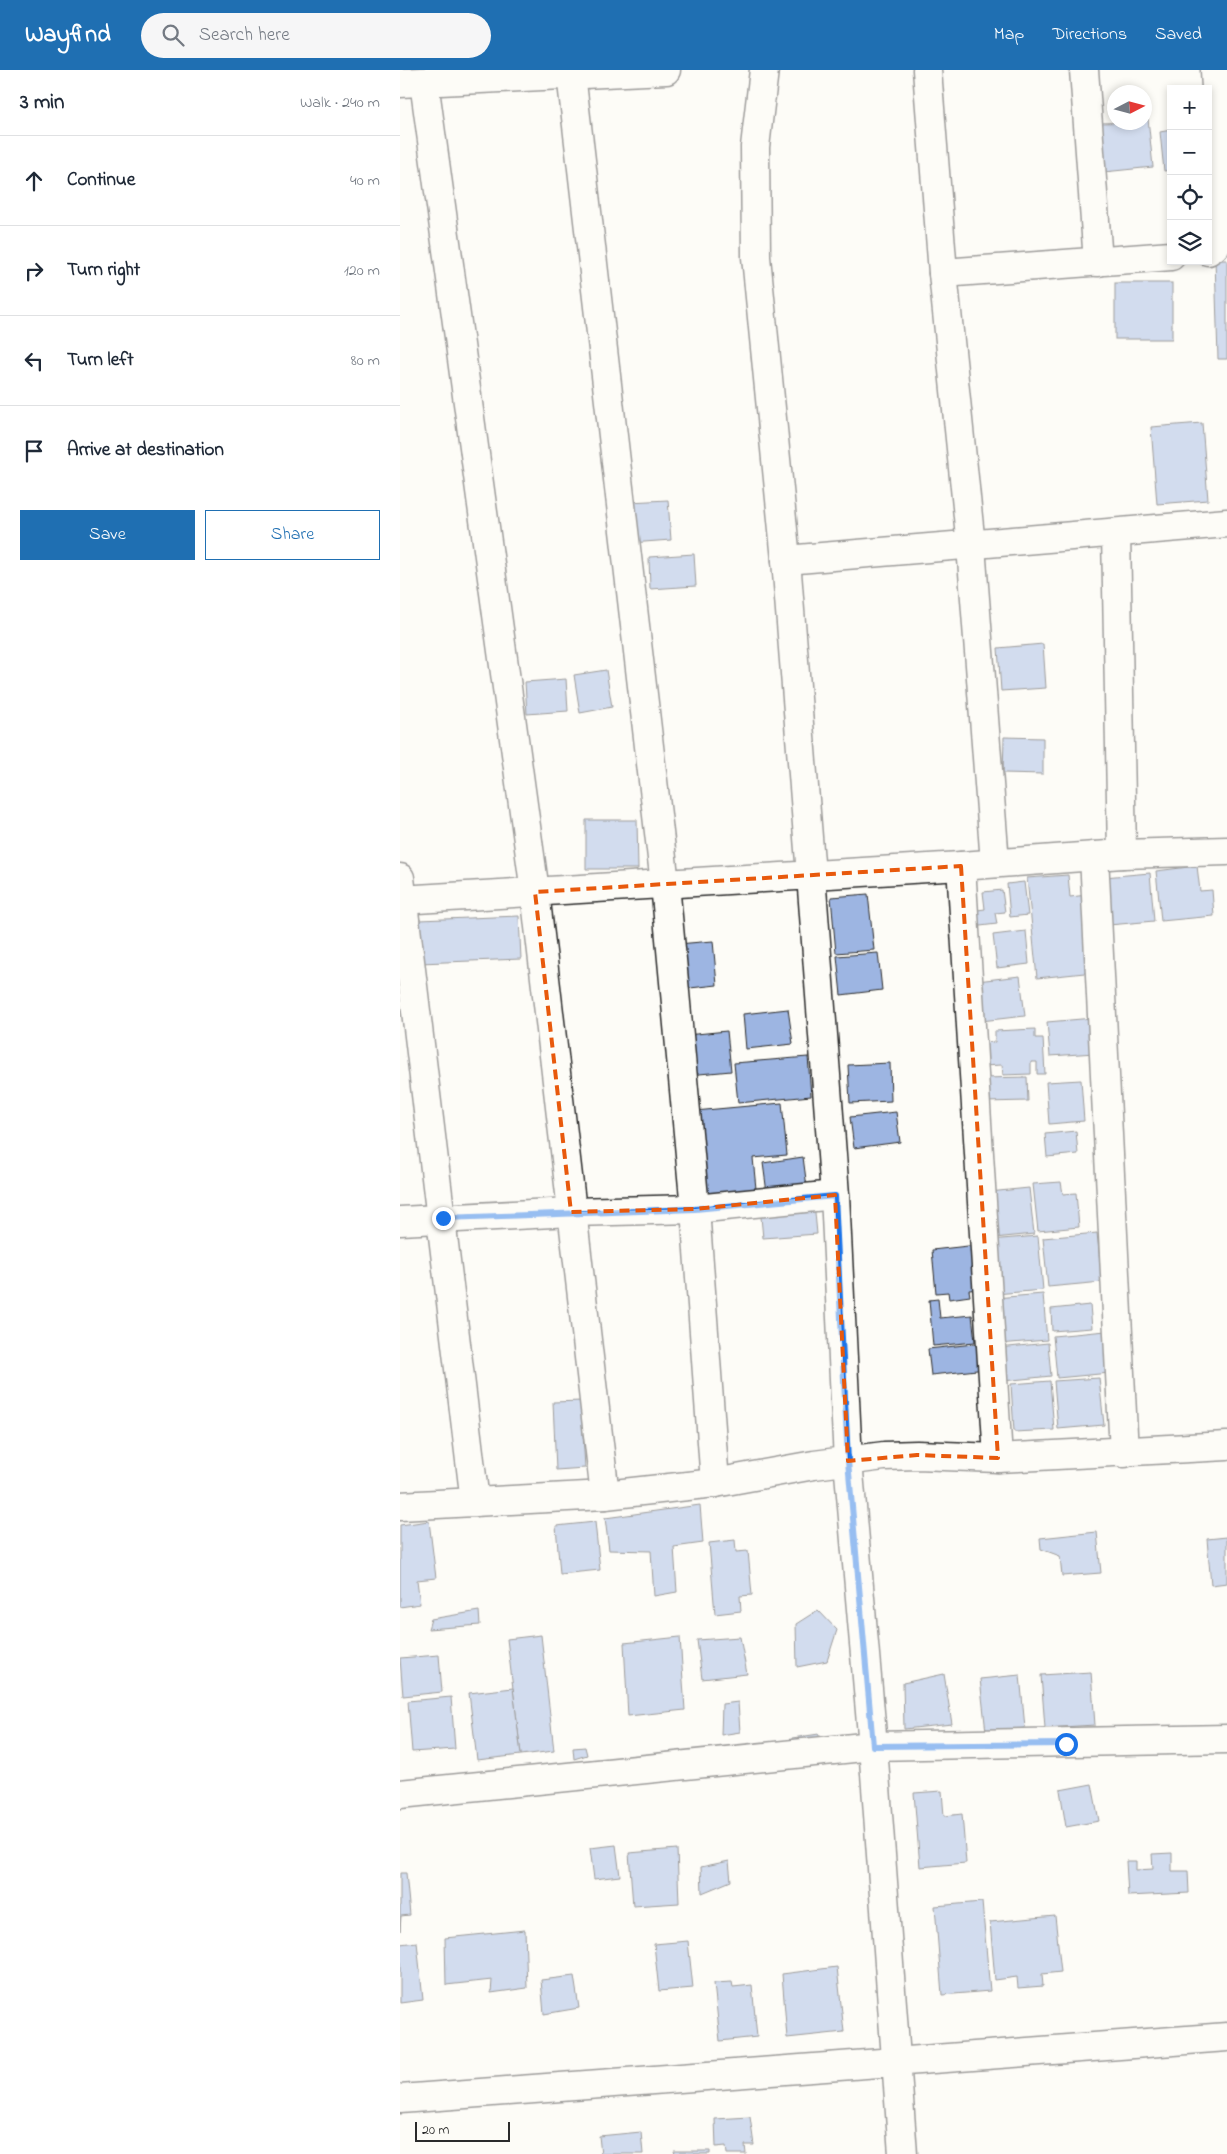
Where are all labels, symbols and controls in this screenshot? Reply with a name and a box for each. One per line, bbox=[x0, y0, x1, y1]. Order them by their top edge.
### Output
search box bbox=[141, 13, 491, 58]
text: Wayfind bbox=[25, 18, 111, 53]
icon: search bbox=[159, 21, 187, 49]
text: Search here bbox=[199, 22, 290, 49]
text: Map bbox=[994, 22, 1024, 48]
text: Directions bbox=[1052, 22, 1127, 48]
text: Saved bbox=[1155, 22, 1202, 48]
north arrow bbox=[1107, 85, 1152, 130]
map controls bbox=[1167, 85, 1212, 265]
button: + bbox=[1167, 85, 1212, 130]
text: 3 min bbox=[20, 88, 64, 118]
text: Walk · 240 m bbox=[300, 91, 380, 115]
button: − bbox=[1167, 130, 1212, 175]
icon: ahead bbox=[20, 167, 48, 195]
text: Continue bbox=[67, 167, 135, 194]
text: 40 m bbox=[350, 169, 380, 193]
button: locate bbox=[1167, 175, 1212, 220]
button: layers bbox=[1167, 220, 1212, 265]
icon: right bbox=[20, 257, 48, 285]
text: Turn right bbox=[67, 257, 140, 284]
text: 120 m bbox=[344, 259, 380, 283]
icon: left bbox=[20, 347, 48, 375]
text: Turn left bbox=[67, 347, 134, 374]
text: 80 m bbox=[351, 349, 380, 373]
icon: arrive bbox=[20, 437, 48, 465]
text: Arrive at destination bbox=[67, 437, 224, 464]
button: Save bbox=[20, 510, 195, 560]
button: Share bbox=[205, 510, 380, 560]
route end bbox=[432, 1207, 455, 1230]
route start bbox=[1055, 1733, 1078, 1756]
scale bar bbox=[415, 2119, 510, 2142]
text: 20 m bbox=[422, 2120, 449, 2141]

